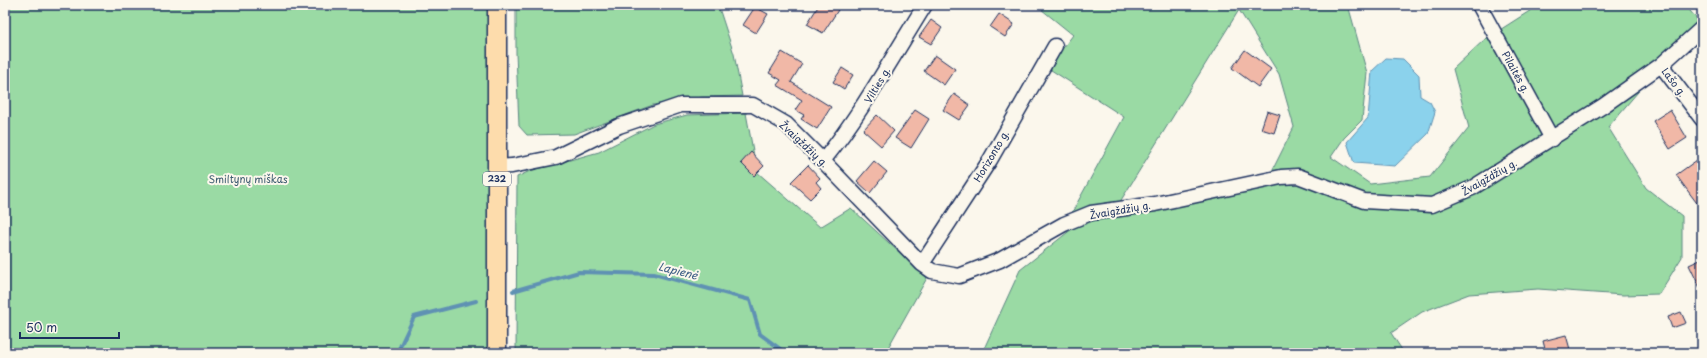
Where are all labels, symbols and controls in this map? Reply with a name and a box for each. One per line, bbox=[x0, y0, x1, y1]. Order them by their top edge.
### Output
street label: Pilaitės g. bbox=[1499, 48, 1534, 96]
street label: Vilties g. bbox=[860, 64, 893, 106]
street label: Lašo g. bbox=[1659, 64, 1690, 99]
street label: Žvaigždžių g. bbox=[777, 117, 832, 170]
street label: Horizonto g. bbox=[969, 127, 1012, 185]
street label: Žvaigždžių g. bbox=[1458, 155, 1519, 199]
park label: Smiltynų miškas bbox=[208, 171, 288, 186]
road number: 232 bbox=[483, 172, 511, 186]
street label: Žvaigždžių g. bbox=[1088, 197, 1152, 222]
water label: Lapienė bbox=[657, 257, 700, 284]
scale bar bbox=[20, 314, 119, 340]
text: 50 m bbox=[26, 318, 57, 336]

